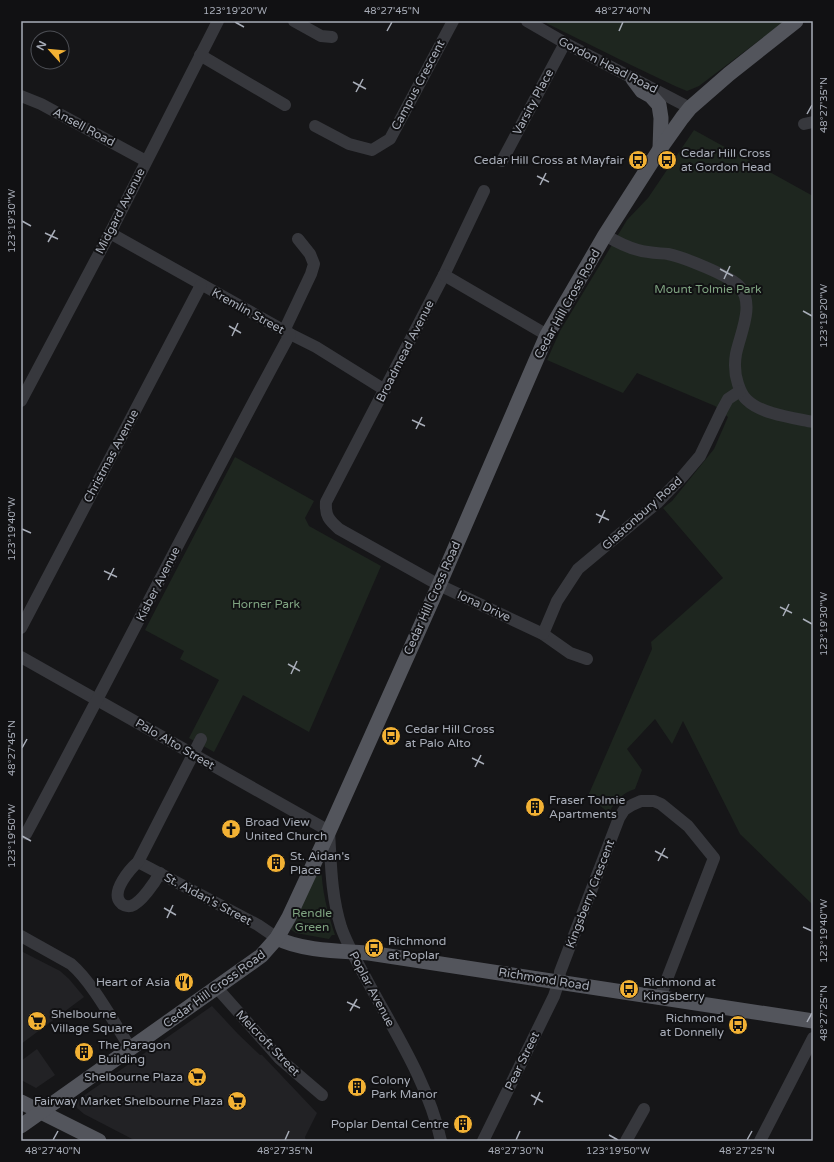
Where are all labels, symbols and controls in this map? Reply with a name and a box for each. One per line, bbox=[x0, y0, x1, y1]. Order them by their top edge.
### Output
text: 123°19'20"W bbox=[203, 5, 267, 17]
text: 48°27'45"N bbox=[364, 5, 420, 17]
text: 48°27'40"N bbox=[595, 5, 651, 17]
north arrow bbox=[30, 30, 70, 70]
street label: Gordon Head Road bbox=[556, 34, 660, 96]
street label: Campus Crescent bbox=[388, 37, 448, 132]
text: N bbox=[34, 39, 49, 53]
street label: Varsity Place bbox=[510, 66, 556, 137]
text: 48°27'35"N bbox=[818, 77, 830, 133]
street label: Ansell Road bbox=[51, 105, 117, 149]
place label: Cedar Hill Cross at Gordon Head bbox=[681, 146, 771, 174]
bus stop icon: Cedar Hill Cross at Mayfair bbox=[627, 149, 649, 171]
bus stop icon: Cedar Hill Cross at Gordon Head bbox=[656, 149, 678, 171]
place label: Cedar Hill Cross at Mayfair bbox=[474, 153, 624, 167]
street label: Midgard Avenue bbox=[92, 166, 148, 256]
text: 123°19'30"W bbox=[6, 189, 18, 253]
street label: Cedar Hill Cross Road bbox=[531, 247, 603, 361]
park label: Mount Tolmie Park bbox=[654, 282, 762, 296]
text: 123°19'20"W bbox=[818, 284, 830, 348]
street label: Kremlin Street bbox=[209, 285, 287, 337]
street label: Broadmead Avenue bbox=[373, 298, 437, 404]
street label: Christmas Avenue bbox=[81, 407, 141, 505]
street label: Glastonbury Road bbox=[599, 473, 685, 553]
text: 123°19'40"W bbox=[6, 497, 18, 561]
street label: Cedar Hill Cross Road bbox=[401, 539, 463, 657]
street label: Kisber Avenue bbox=[133, 544, 183, 624]
street label: Iona Drive bbox=[455, 588, 513, 625]
text: 123°19'30"W bbox=[818, 592, 830, 656]
park label: Horner Park bbox=[232, 597, 301, 611]
street label: Palo Alto Street bbox=[133, 716, 217, 773]
text: 48°27'45"N bbox=[6, 720, 18, 776]
place label: Cedar Hill Cross at Palo Alto bbox=[405, 722, 495, 750]
bus stop icon: Cedar Hill Cross at Palo Alto bbox=[380, 725, 402, 747]
place label: Fraser Tolmie Apartments bbox=[549, 793, 625, 821]
building icon: Fraser Tolmie Apartments bbox=[524, 796, 546, 818]
text: 123°19'50"W bbox=[6, 804, 18, 868]
place label: Broad View United Church bbox=[245, 815, 327, 843]
church icon: Broad View United Church bbox=[220, 818, 242, 840]
street label: Kingsberry Crescent bbox=[563, 837, 617, 950]
place label: St. Aidan's Place bbox=[290, 849, 350, 877]
building icon: St. Aidan's Place bbox=[265, 852, 287, 874]
street label: St. Aidan's Street bbox=[162, 870, 255, 928]
text: 123°19'40"W bbox=[818, 899, 830, 963]
park label: Rendle Green bbox=[292, 906, 332, 934]
place label: Richmond at Poplar bbox=[388, 934, 446, 962]
bus stop icon: Richmond at Poplar bbox=[363, 937, 385, 959]
street label: Cedar Hill Cross Road bbox=[160, 947, 268, 1031]
street label: Poplar Avenue bbox=[346, 949, 398, 1029]
street label: Richmond Road bbox=[498, 965, 590, 993]
restaurant icon: Heart of Asia bbox=[173, 971, 195, 993]
place label: Heart of Asia bbox=[96, 975, 170, 989]
place label: Richmond at Kingsberry bbox=[643, 975, 716, 1003]
bus stop icon: Richmond at Kingsberry bbox=[618, 978, 640, 1000]
text: 48°27'25"N bbox=[818, 985, 830, 1041]
place label: Shelbourne Village Square bbox=[51, 1007, 133, 1035]
street label: Melcroft Street bbox=[233, 1007, 303, 1079]
supermarket icon: Shelbourne Village Square bbox=[26, 1010, 48, 1032]
place label: Richmond at Donnelly bbox=[660, 1011, 725, 1039]
bus stop icon: Richmond at Donnelly bbox=[727, 1014, 749, 1036]
street label: Pear Street bbox=[502, 1029, 542, 1093]
place label: The Paragon Building bbox=[98, 1038, 170, 1066]
building icon: The Paragon Building bbox=[73, 1041, 95, 1063]
supermarket icon: Shelbourne Plaza bbox=[186, 1066, 208, 1088]
place label: Shelbourne Plaza bbox=[84, 1070, 183, 1084]
place label: Colony Park Manor bbox=[371, 1073, 438, 1101]
building icon: Colony Park Manor bbox=[346, 1076, 368, 1098]
supermarket icon: Fairway Market Shelbourne Plaza bbox=[226, 1090, 248, 1112]
place label: Fairway Market Shelbourne Plaza bbox=[34, 1094, 223, 1108]
building icon: Poplar Dental Centre bbox=[452, 1113, 474, 1135]
place label: Poplar Dental Centre bbox=[331, 1117, 449, 1131]
text: 48°27'40"N bbox=[25, 1145, 81, 1157]
text: 48°27'35"N bbox=[257, 1145, 313, 1157]
text: 48°27'30"N bbox=[488, 1145, 544, 1157]
text: 123°19'50"W bbox=[586, 1145, 650, 1157]
text: 48°27'25"N bbox=[719, 1145, 775, 1157]

